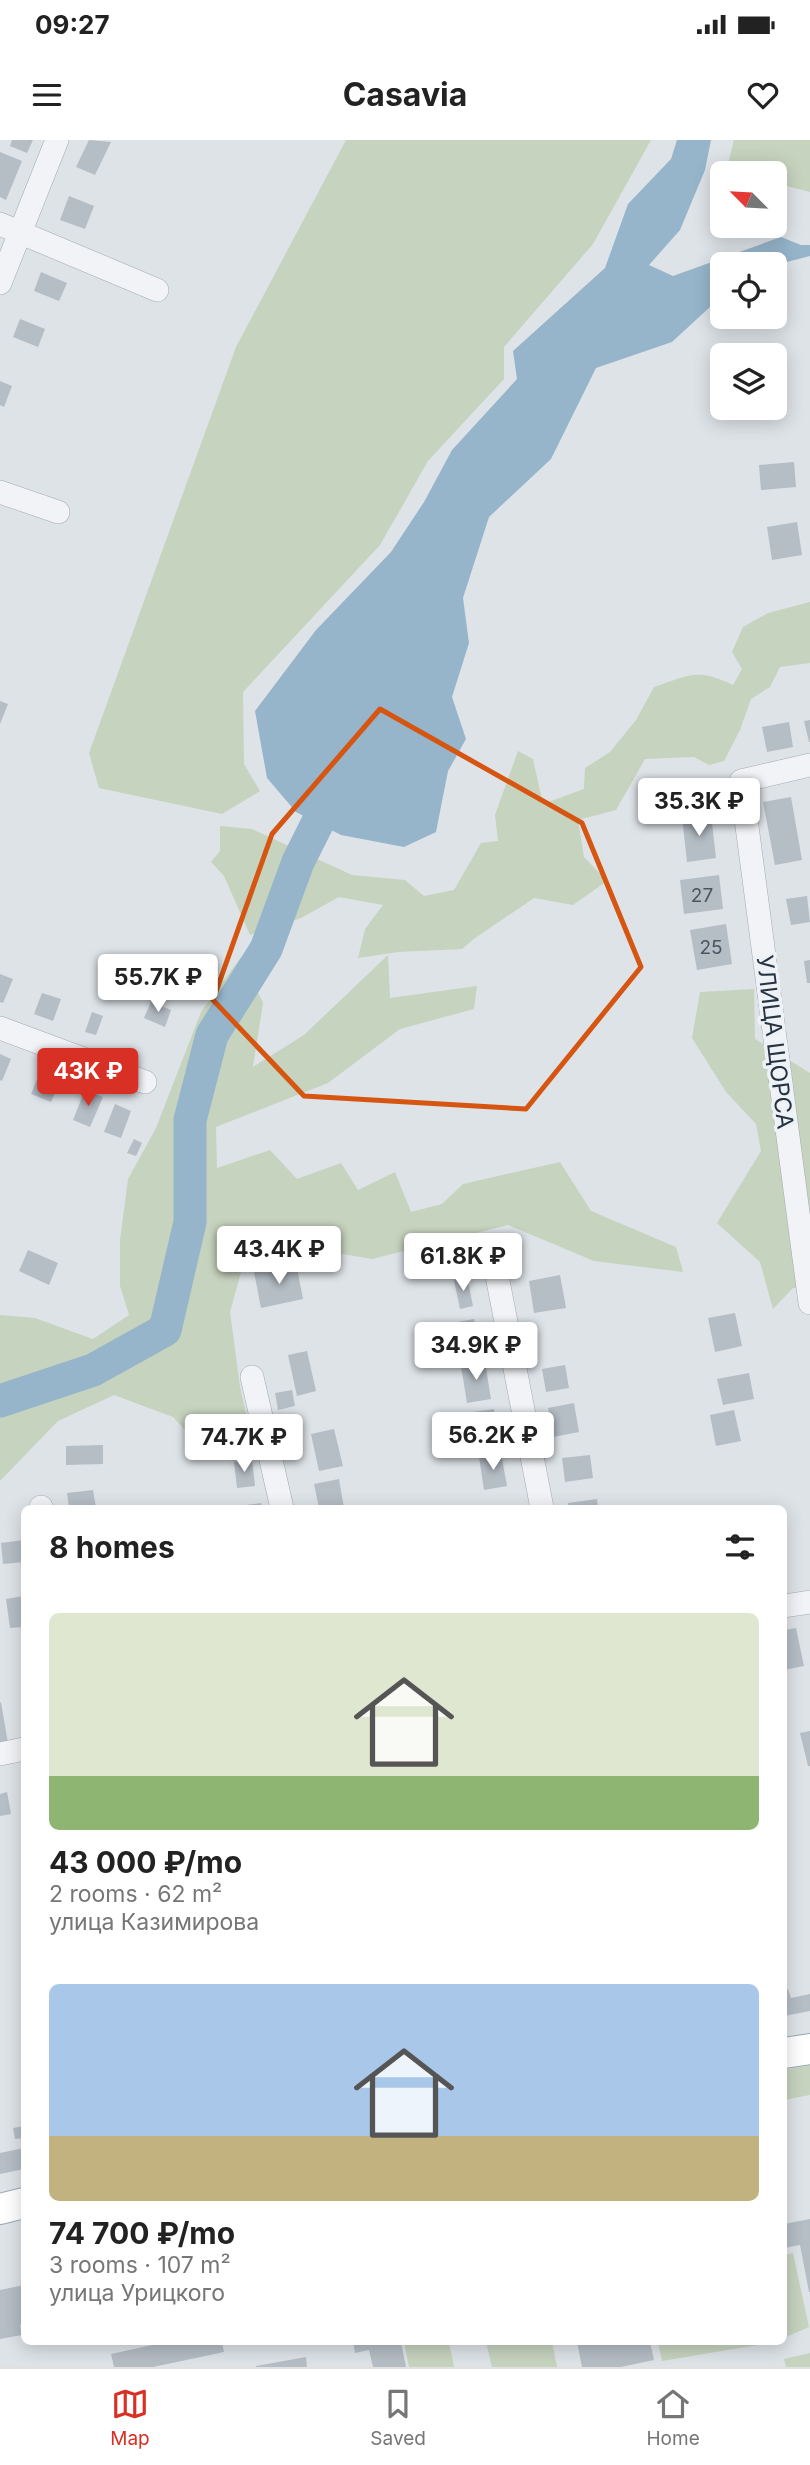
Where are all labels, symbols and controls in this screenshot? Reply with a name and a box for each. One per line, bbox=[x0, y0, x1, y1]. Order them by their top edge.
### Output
text: 09:27 bbox=[35, 9, 110, 40]
text: Casavia bbox=[343, 75, 467, 114]
icon: menu bbox=[28, 76, 66, 114]
icon: heart bbox=[744, 76, 782, 114]
north arrow bbox=[710, 161, 788, 238]
map controls bbox=[710, 161, 787, 420]
button: locate bbox=[710, 252, 787, 329]
button: layers bbox=[710, 343, 787, 420]
pin: 35.3K ₽ bbox=[634, 778, 764, 838]
text: 35.3K ₽ bbox=[654, 787, 744, 815]
house number: 27 bbox=[691, 884, 713, 907]
house number: 25 bbox=[699, 936, 723, 959]
pin: 55.7K ₽ bbox=[93, 954, 223, 1014]
street label: УЛИЦА ЩОРСА bbox=[750, 954, 800, 1131]
text: 55.7K ₽ bbox=[114, 963, 202, 991]
pin: 43K ₽ bbox=[39, 1048, 137, 1108]
text: 43K ₽ bbox=[53, 1057, 123, 1085]
pin: 43.4K ₽ bbox=[214, 1226, 344, 1286]
pin: 61.8K ₽ bbox=[398, 1234, 528, 1293]
text: 43.4K ₽ bbox=[233, 1235, 325, 1263]
text: 61.8K ₽ bbox=[420, 1242, 506, 1270]
pin: 34.9K ₽ bbox=[411, 1322, 541, 1382]
text: 34.9K ₽ bbox=[430, 1331, 522, 1359]
pin: 56.2K ₽ bbox=[428, 1412, 558, 1472]
pin: 74.7K ₽ bbox=[179, 1414, 309, 1474]
text: 56.2K ₽ bbox=[448, 1421, 538, 1449]
text: 74.7K ₽ bbox=[201, 1423, 287, 1451]
icon: filters bbox=[721, 1528, 759, 1566]
text: 8 homes bbox=[49, 1529, 175, 1565]
icon: home bbox=[341, 1659, 467, 1785]
text: 43 000 ₽/mo bbox=[49, 1844, 242, 1880]
text: 2 rooms · 62 m² bbox=[49, 1880, 222, 1908]
text: улица Казимирова bbox=[49, 1908, 259, 1936]
icon: home bbox=[341, 2030, 467, 2156]
text: 74 700 ₽/mo bbox=[49, 2215, 235, 2251]
text: 3 rooms · 107 m² bbox=[49, 2251, 231, 2279]
text: улица Урицкого bbox=[49, 2279, 225, 2307]
tab: Map bbox=[110, 2385, 150, 2450]
tab: Saved bbox=[370, 2385, 426, 2450]
tab: Home bbox=[646, 2385, 700, 2450]

